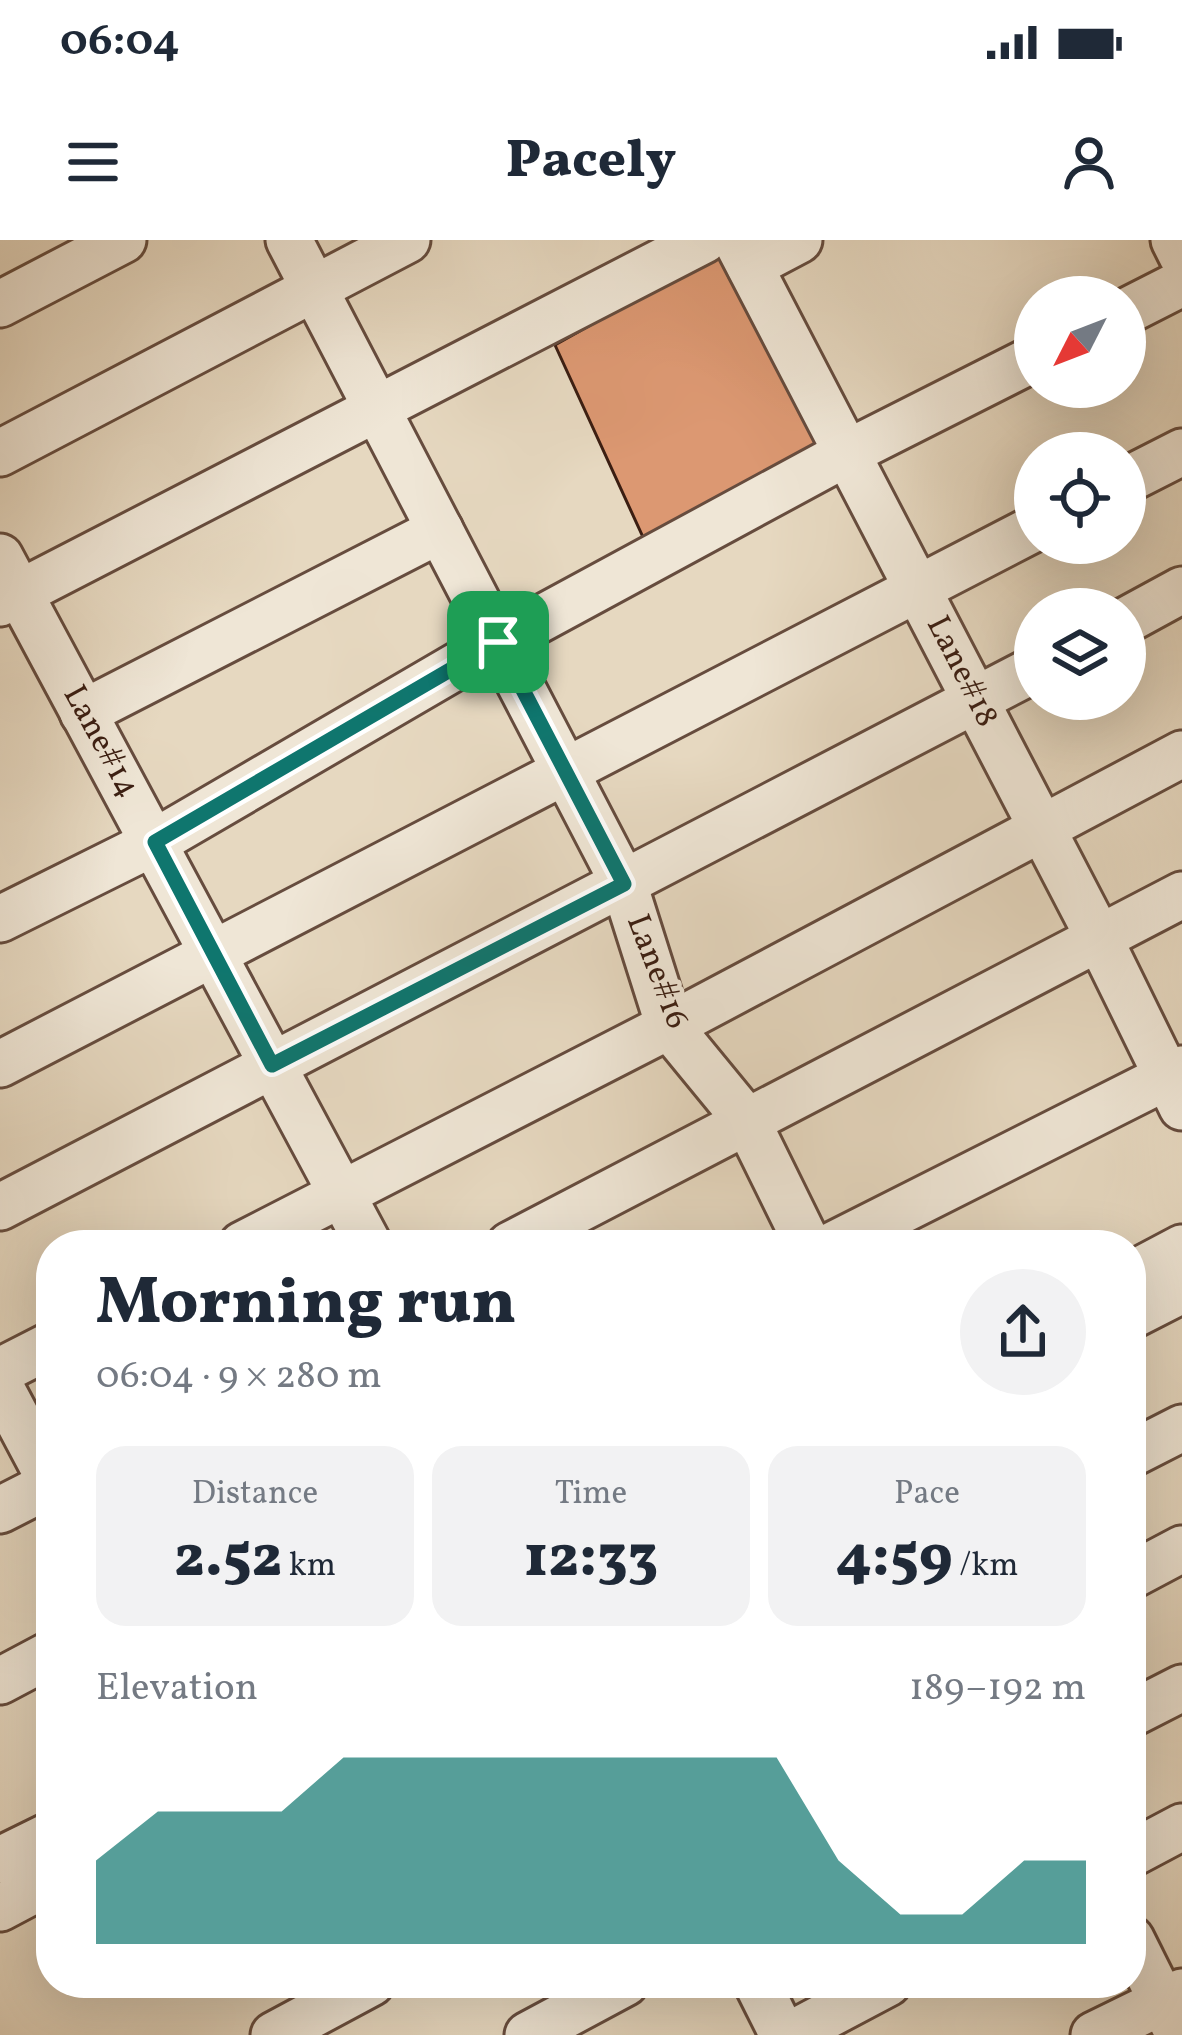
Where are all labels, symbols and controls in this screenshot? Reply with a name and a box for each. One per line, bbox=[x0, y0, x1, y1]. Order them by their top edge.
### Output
text: 06:04 bbox=[60, 11, 180, 74]
text: Pacely bbox=[506, 125, 676, 200]
icon: menu bbox=[60, 129, 126, 195]
icon: person bbox=[1056, 129, 1122, 195]
north arrow bbox=[1014, 276, 1146, 408]
map controls bbox=[1014, 276, 1146, 720]
button: locate bbox=[1014, 432, 1146, 564]
button: layers bbox=[1014, 588, 1146, 720]
pin bbox=[447, 591, 549, 693]
street label: Lane#18 bbox=[913, 608, 1009, 736]
icon: arrive bbox=[465, 609, 531, 675]
street label: Lane#14 bbox=[50, 677, 150, 807]
street label: Lane#16 bbox=[613, 908, 699, 1036]
text: Morning run bbox=[96, 1259, 517, 1351]
button: share bbox=[960, 1269, 1086, 1395]
text: 06:04 · 9 × 280 m bbox=[96, 1350, 382, 1404]
text: Distance bbox=[192, 1472, 318, 1518]
text: Time bbox=[555, 1472, 627, 1518]
text: Pace bbox=[894, 1472, 960, 1518]
text: 2.52 bbox=[174, 1518, 282, 1601]
text: 12:33 bbox=[524, 1518, 658, 1601]
text: 4:59 bbox=[835, 1518, 953, 1601]
text: km bbox=[282, 1544, 336, 1590]
text: /km bbox=[953, 1544, 1019, 1590]
text: Elevation bbox=[96, 1662, 258, 1716]
text: 189–192 m bbox=[909, 1662, 1086, 1716]

